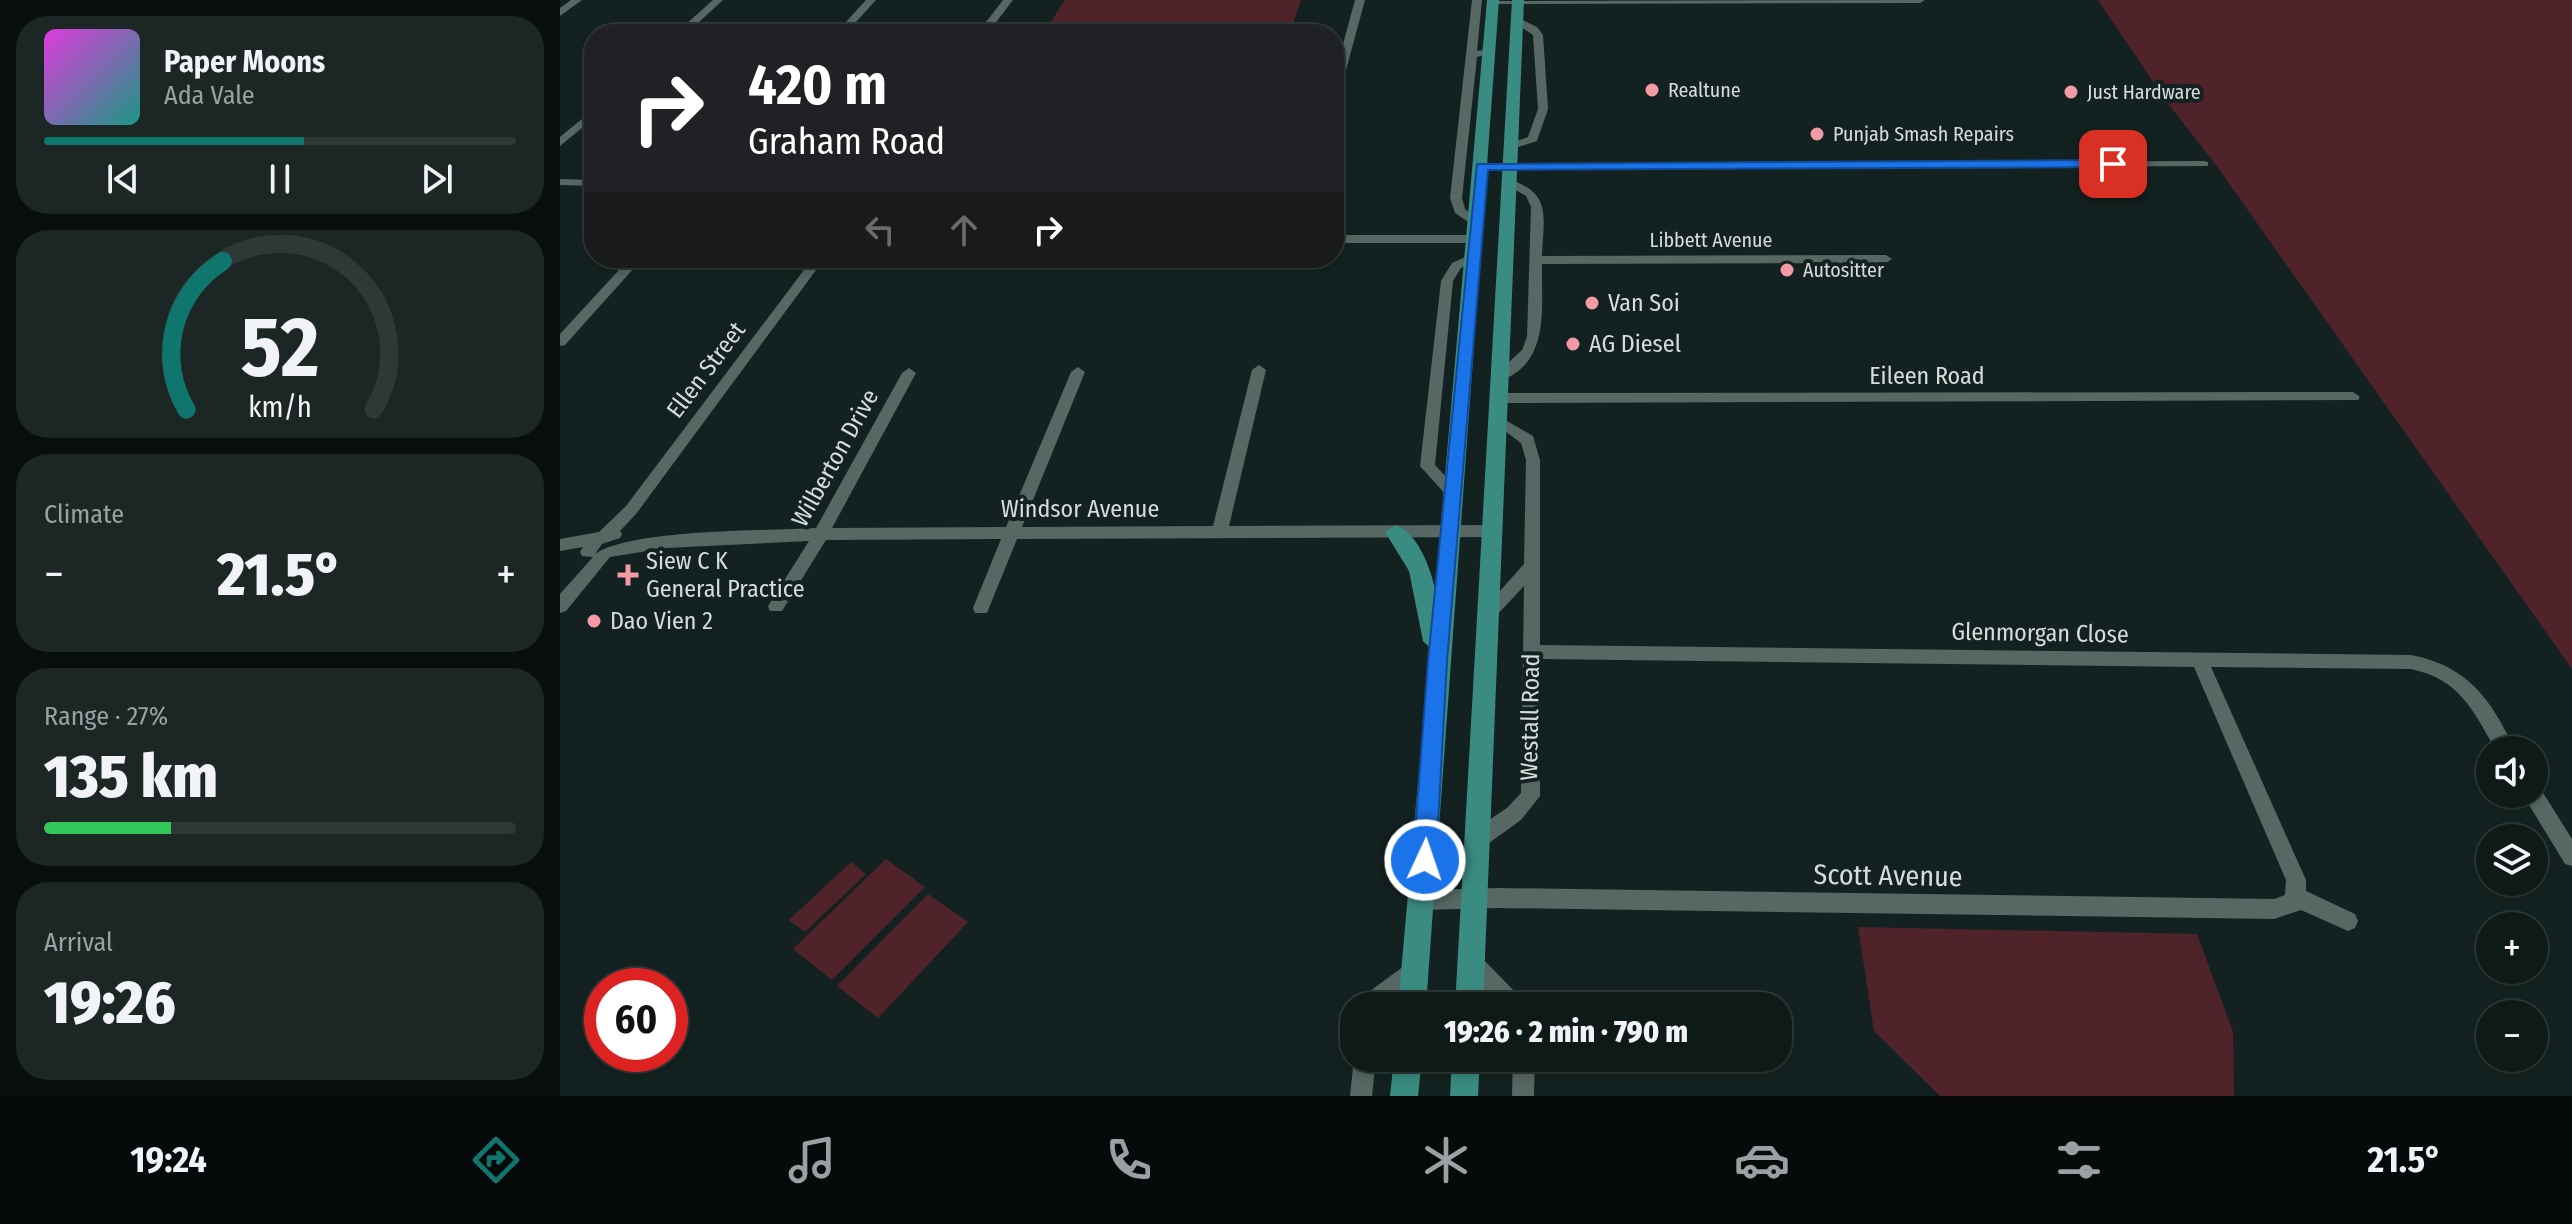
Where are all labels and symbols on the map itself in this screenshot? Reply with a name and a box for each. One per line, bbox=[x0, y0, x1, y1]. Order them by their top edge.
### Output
place label: Realtune bbox=[1668, 78, 1741, 102]
place label: Just Hardware bbox=[2087, 80, 2201, 104]
marker: Realtune bbox=[1643, 81, 1661, 99]
marker: Just Hardware bbox=[2062, 83, 2080, 101]
place label: Punjab Smash Repairs bbox=[1833, 122, 2014, 146]
marker: Punjab Smash Repairs bbox=[1808, 125, 1826, 143]
pin bbox=[2079, 130, 2147, 198]
street label: Libbett Avenue bbox=[1650, 228, 1772, 252]
place label: Autositter bbox=[1803, 258, 1884, 282]
marker: Autositter bbox=[1778, 261, 1796, 279]
place label: Van Soi bbox=[1608, 289, 1680, 317]
marker: Van Soi bbox=[1583, 294, 1601, 312]
street label: Ellen Street bbox=[661, 316, 751, 423]
place label: AG Diesel bbox=[1589, 330, 1681, 358]
marker: AG Diesel bbox=[1564, 335, 1582, 353]
street label: Eileen Road bbox=[1869, 362, 1985, 390]
street label: Wilberton Drive bbox=[786, 384, 884, 532]
street label: Windsor Avenue bbox=[1001, 495, 1159, 523]
place label: Siew C K General Practice bbox=[646, 547, 805, 603]
marker: Siew C K General Practice bbox=[617, 564, 639, 586]
place label: Dao Vien 2 bbox=[610, 607, 713, 635]
marker: Dao Vien 2 bbox=[585, 612, 603, 630]
street label: Glenmorgan Close bbox=[1951, 617, 2129, 649]
street label: Westall Road bbox=[1515, 653, 1545, 781]
position arrow bbox=[1383, 818, 1467, 902]
street label: Scott Avenue bbox=[1813, 858, 1963, 893]
speed limit sign: 60 bbox=[584, 968, 688, 1072]

